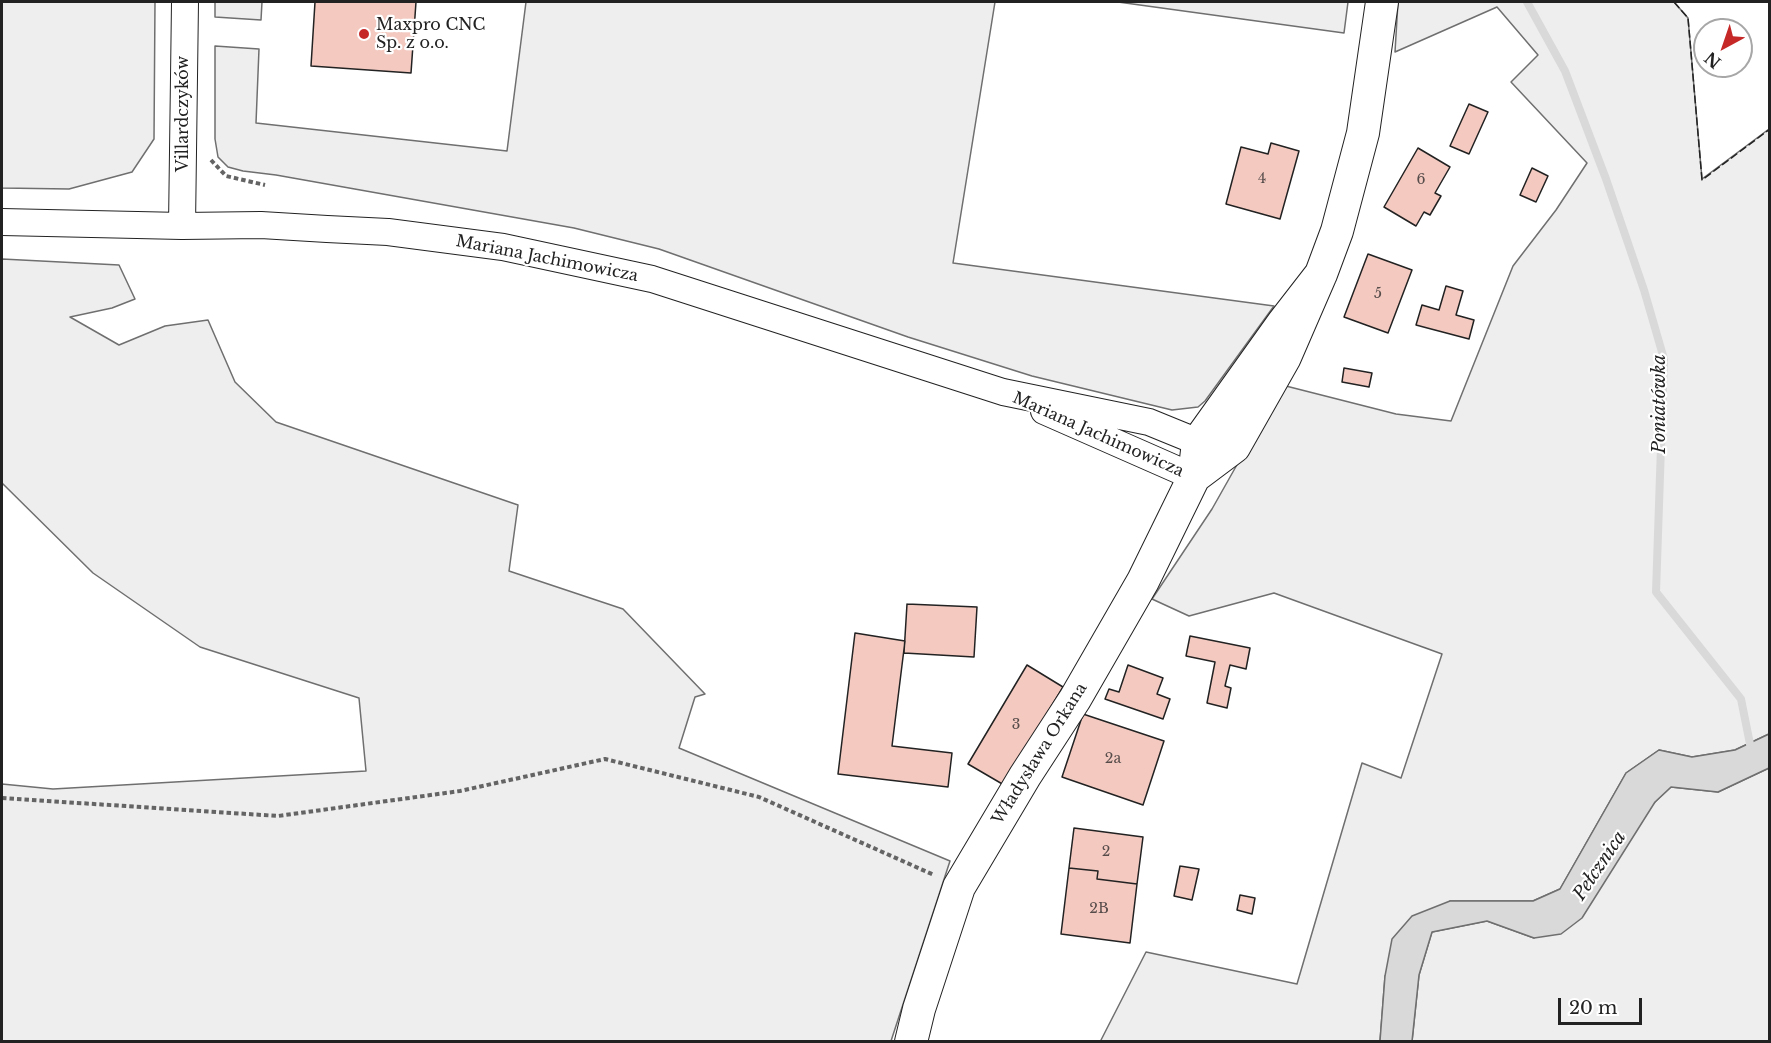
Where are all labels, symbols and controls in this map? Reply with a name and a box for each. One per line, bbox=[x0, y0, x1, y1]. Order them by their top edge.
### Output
place label: Maxpro CNC Sp. z o.o. bbox=[376, 15, 485, 53]
north arrow bbox=[1693, 18, 1753, 78]
marker: Maxpro CNC Sp. z o.o. bbox=[357, 27, 371, 41]
text: N bbox=[1701, 48, 1725, 73]
street label: Villardczyków bbox=[173, 56, 193, 172]
house number: 4 bbox=[1258, 171, 1266, 187]
house number: 6 bbox=[1416, 172, 1426, 188]
street label: Mariana Jachimowicza bbox=[454, 232, 640, 286]
house number: 5 bbox=[1374, 286, 1382, 302]
water label: Poniatówka bbox=[1649, 354, 1671, 454]
street label: Mariana Jachimowicza bbox=[1010, 389, 1186, 481]
street label: Władysława Orkana bbox=[989, 680, 1091, 828]
house number: 3 bbox=[1012, 717, 1020, 733]
house number: 2a bbox=[1105, 751, 1121, 767]
water label: Pełcznica bbox=[1569, 827, 1631, 905]
house number: 2 bbox=[1102, 844, 1110, 860]
house number: 2B bbox=[1089, 901, 1109, 917]
scale bar bbox=[1561, 986, 1645, 1024]
text: 20 m bbox=[1569, 997, 1617, 1019]

